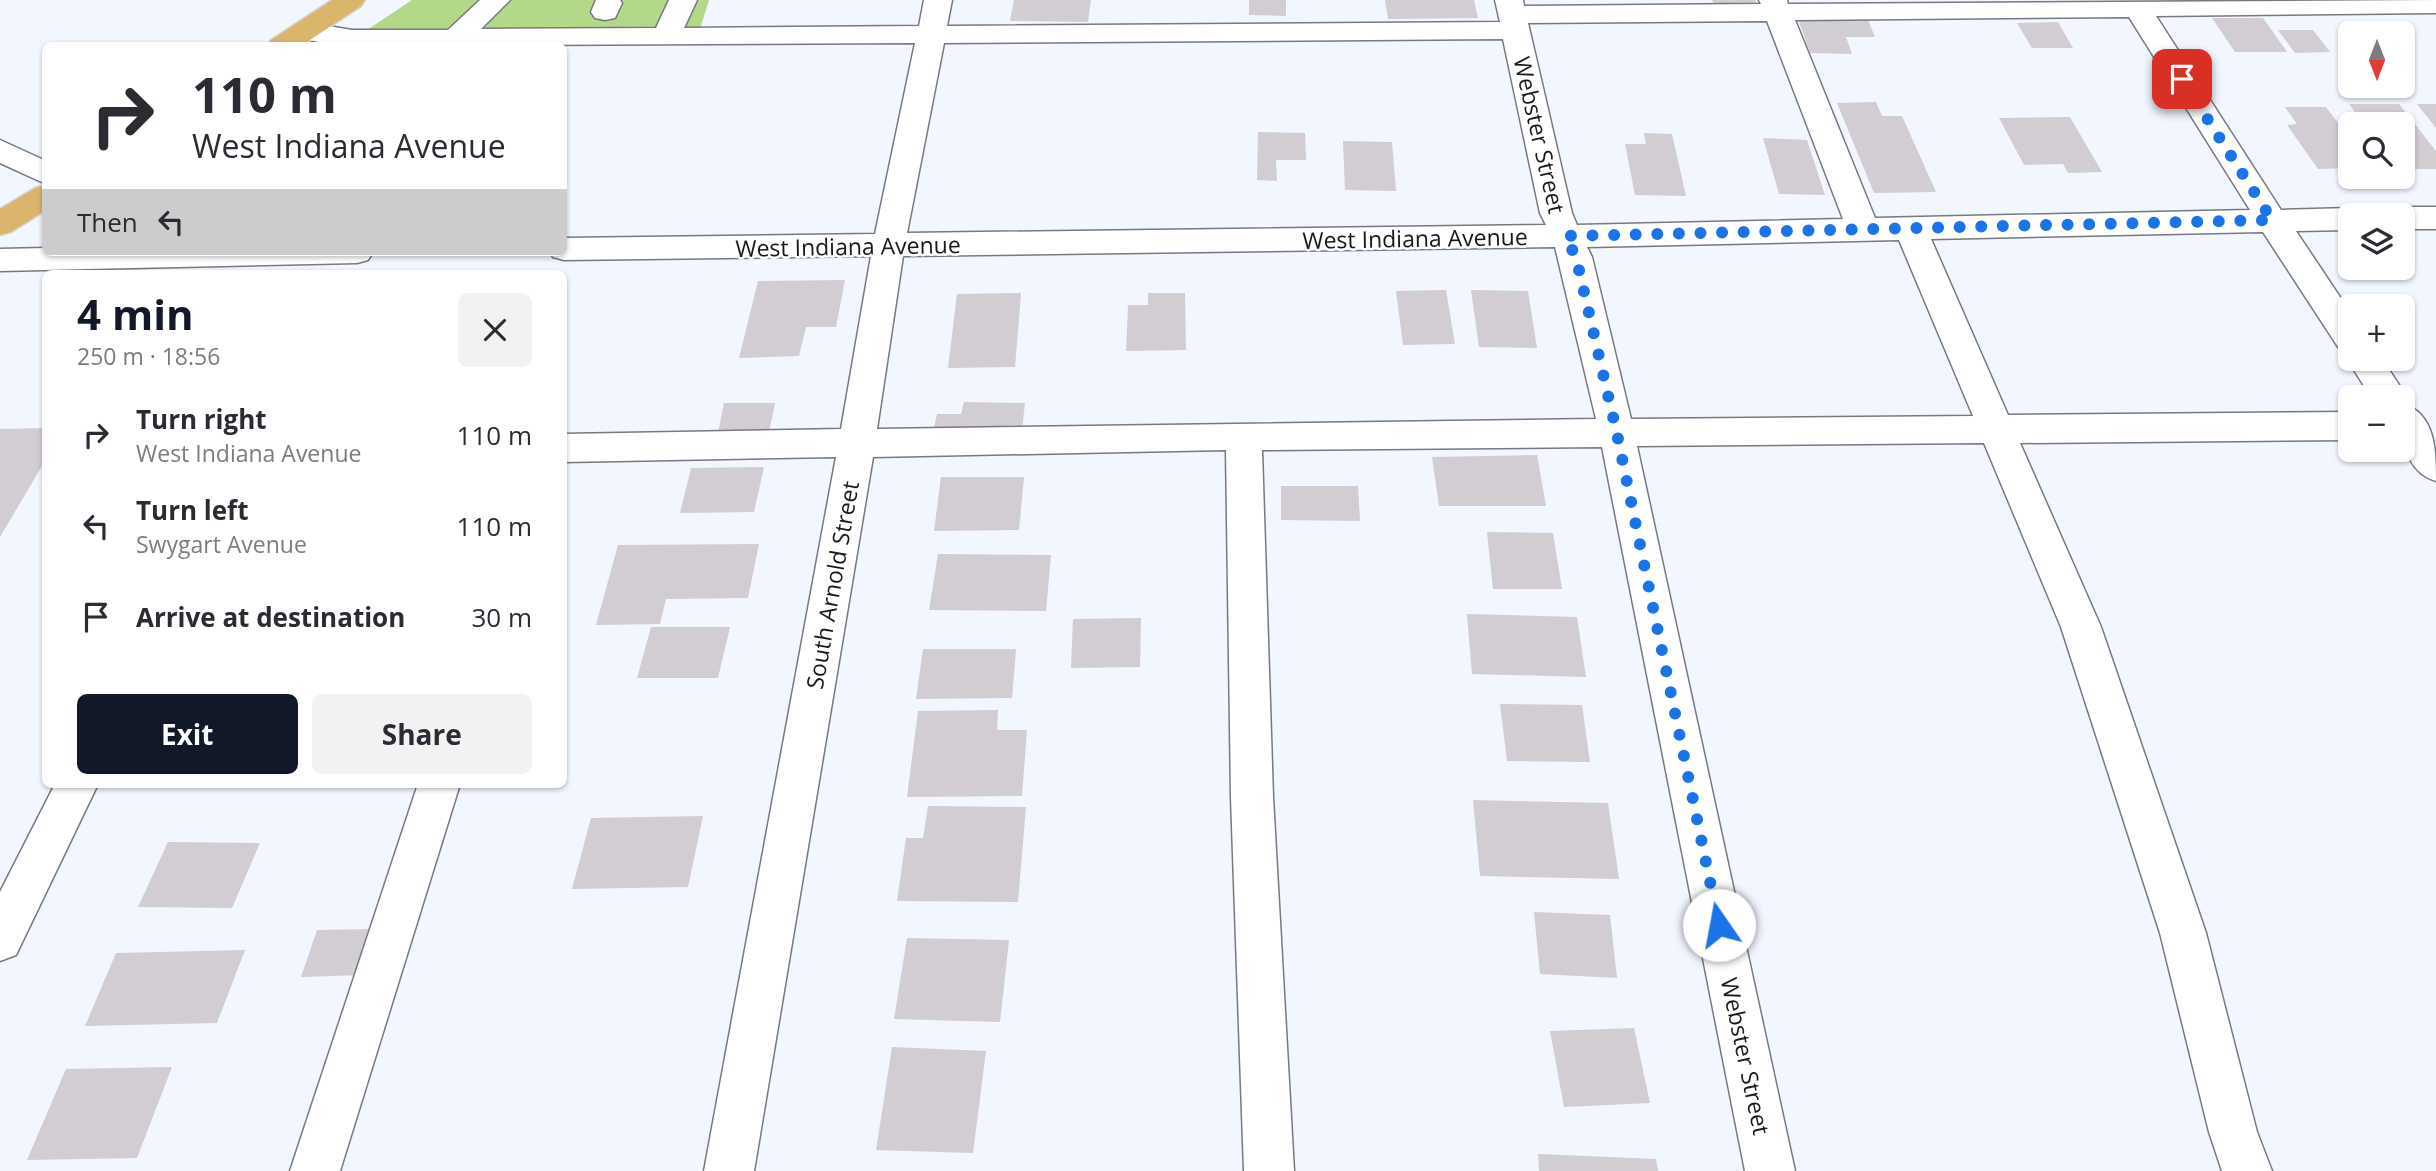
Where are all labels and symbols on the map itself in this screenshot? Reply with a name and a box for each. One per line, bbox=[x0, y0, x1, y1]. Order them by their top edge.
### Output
north arrow bbox=[2338, 21, 2415, 98]
pin bbox=[2152, 49, 2212, 109]
street label: Webster Street bbox=[1506, 53, 1574, 217]
street label: West Indiana Avenue bbox=[1302, 220, 1528, 256]
street label: West Indiana Avenue bbox=[735, 228, 961, 264]
street label: South Arnold Street bbox=[798, 478, 866, 692]
position arrow bbox=[1682, 888, 1756, 962]
street label: Webster Street bbox=[1714, 974, 1778, 1138]

